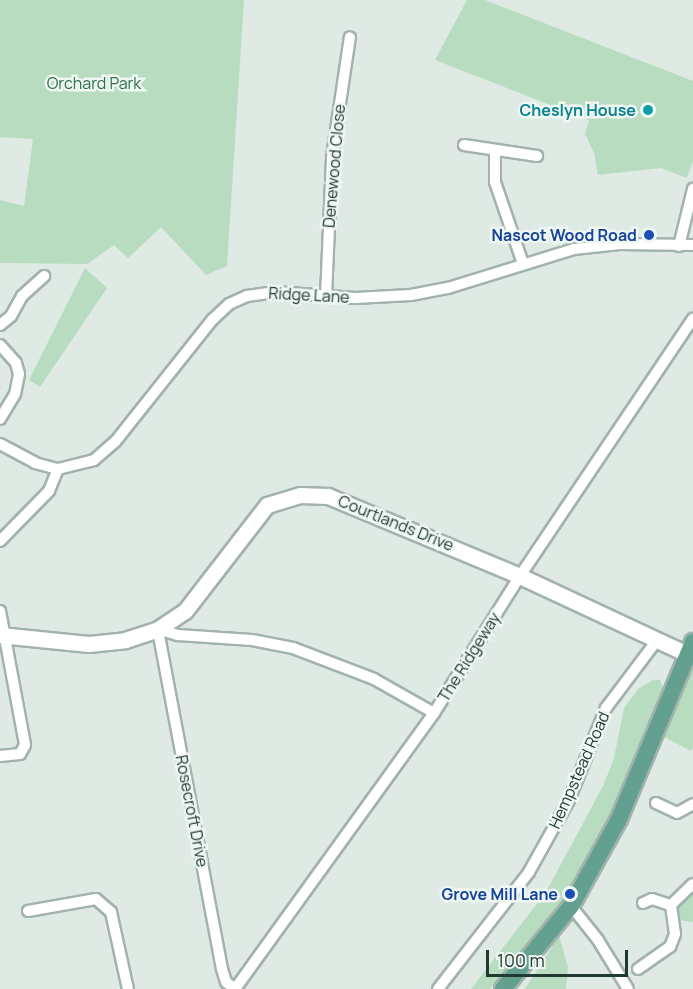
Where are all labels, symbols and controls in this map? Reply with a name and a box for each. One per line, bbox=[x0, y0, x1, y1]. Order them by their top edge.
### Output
park label: Orchard Park bbox=[47, 73, 141, 93]
place label: Cheslyn House bbox=[519, 100, 636, 120]
street label: Denewood Close bbox=[319, 103, 349, 229]
marker: Cheslyn House bbox=[641, 103, 655, 117]
place label: Nascot Wood Road bbox=[492, 225, 637, 245]
marker: Nascot Wood Road bbox=[642, 228, 656, 242]
street label: Ridge Lane bbox=[268, 283, 350, 307]
street label: Courtlands Drive bbox=[335, 491, 457, 555]
street label: The Ridgeway bbox=[434, 609, 504, 705]
street label: Hempstead Road bbox=[545, 708, 613, 832]
street label: Rosecroft Drive bbox=[172, 753, 212, 869]
place label: Grove Mill Lane bbox=[442, 884, 558, 904]
marker: Grove Mill Lane bbox=[563, 887, 577, 901]
scale bar bbox=[489, 938, 632, 976]
text: 100 m bbox=[497, 948, 545, 972]

